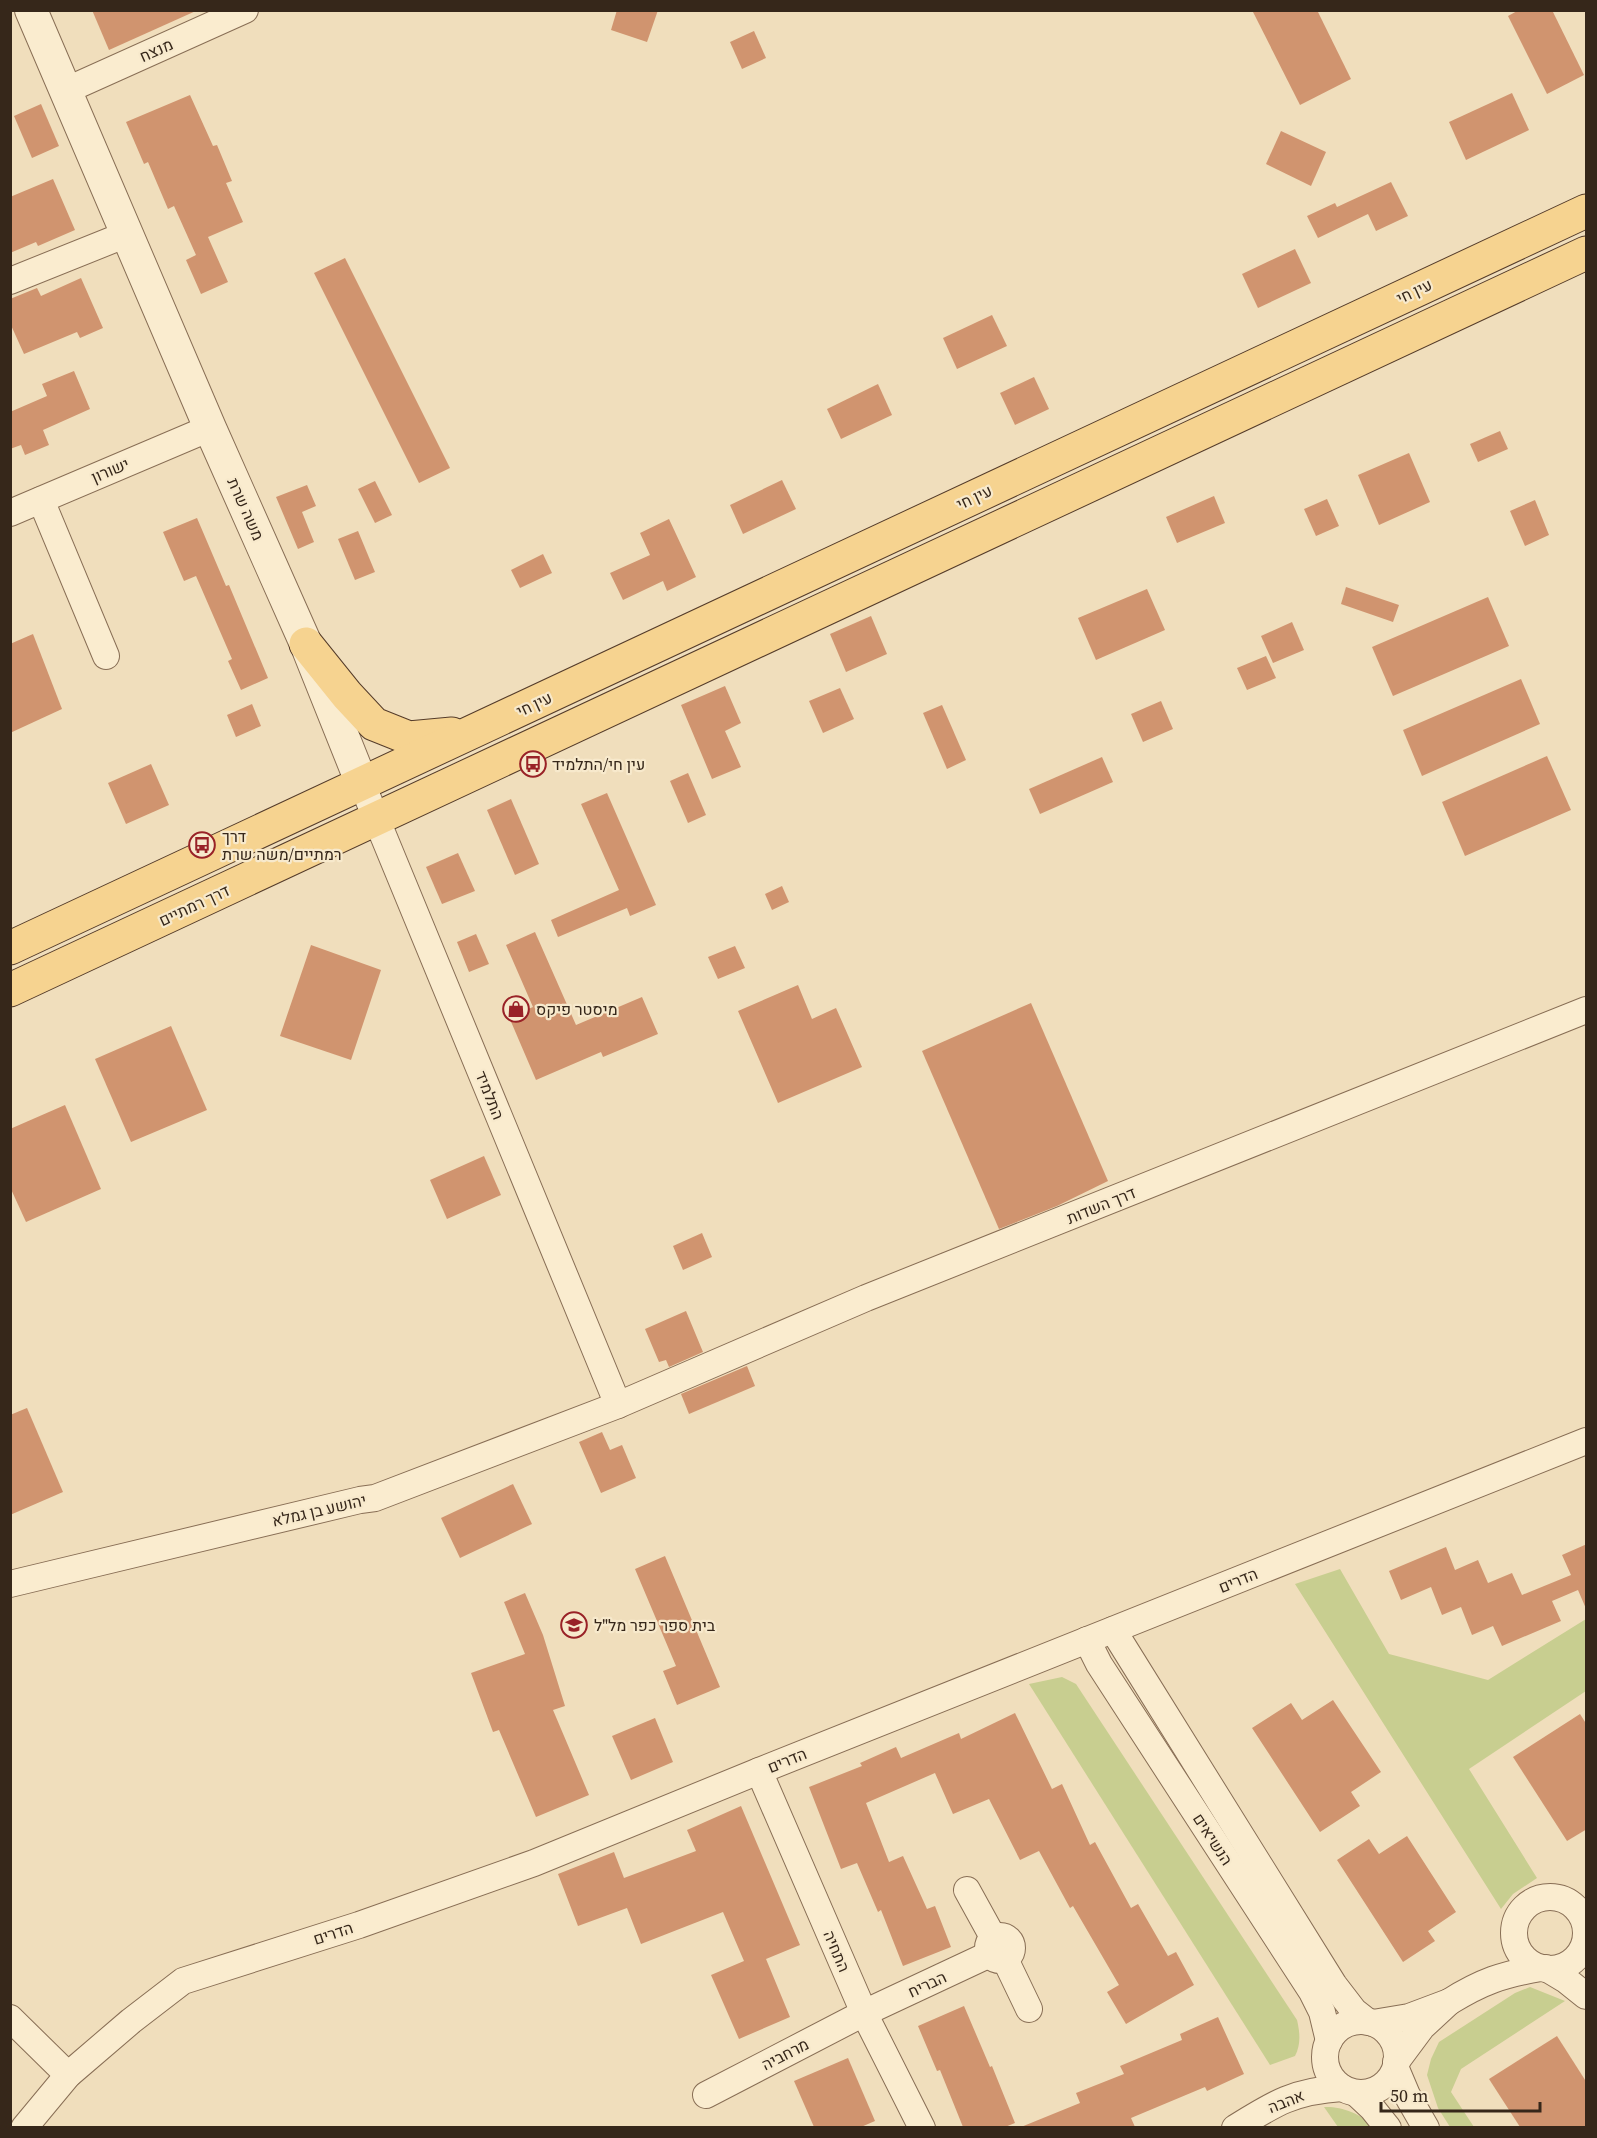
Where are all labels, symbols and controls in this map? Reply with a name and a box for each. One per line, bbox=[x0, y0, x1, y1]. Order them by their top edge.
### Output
street label: מנצח bbox=[136, 33, 176, 67]
street label: עין חי bbox=[1393, 273, 1435, 309]
street label: ישורון bbox=[88, 452, 132, 488]
street label: משה שרת bbox=[222, 474, 270, 544]
street label: עין חי bbox=[953, 479, 995, 515]
street label: עין חי bbox=[513, 686, 555, 722]
bus stop icon: עין חי/התלמיד bbox=[518, 749, 548, 779]
place label: עין חי/התלמיד bbox=[552, 753, 645, 775]
place label: דרך רמתיים/משה שרת bbox=[222, 825, 342, 865]
bus stop icon: דרך רמתיים/משה שרת bbox=[187, 830, 217, 860]
street label: דרך רמתיים bbox=[155, 879, 233, 931]
shop icon: מיסטר פיקס bbox=[501, 994, 531, 1024]
place label: מיסטר פיקס bbox=[536, 998, 618, 1020]
street label: התלמיד bbox=[470, 1067, 510, 1123]
street label: דרך השדות bbox=[1063, 1181, 1139, 1229]
street label: יהושע בן גמלא bbox=[270, 1488, 368, 1532]
street label: הדרים bbox=[1215, 1562, 1261, 1598]
school or university icon: בית ספר כפר מל"ל bbox=[559, 1610, 589, 1640]
place label: בית ספר כפר מל"ל bbox=[594, 1614, 716, 1636]
street label: הדרים bbox=[764, 1742, 810, 1778]
street label: הנשיאים bbox=[1188, 1809, 1238, 1869]
street label: הדרים bbox=[310, 1916, 356, 1950]
street label: התחיה bbox=[818, 1927, 856, 1975]
street label: הבריח bbox=[904, 1966, 950, 2002]
street label: מרחביה bbox=[758, 2033, 812, 2075]
scale bar bbox=[1381, 2075, 1540, 2113]
text: 50 m bbox=[1390, 2083, 1428, 2108]
street label: אהבה bbox=[1264, 2084, 1308, 2118]

